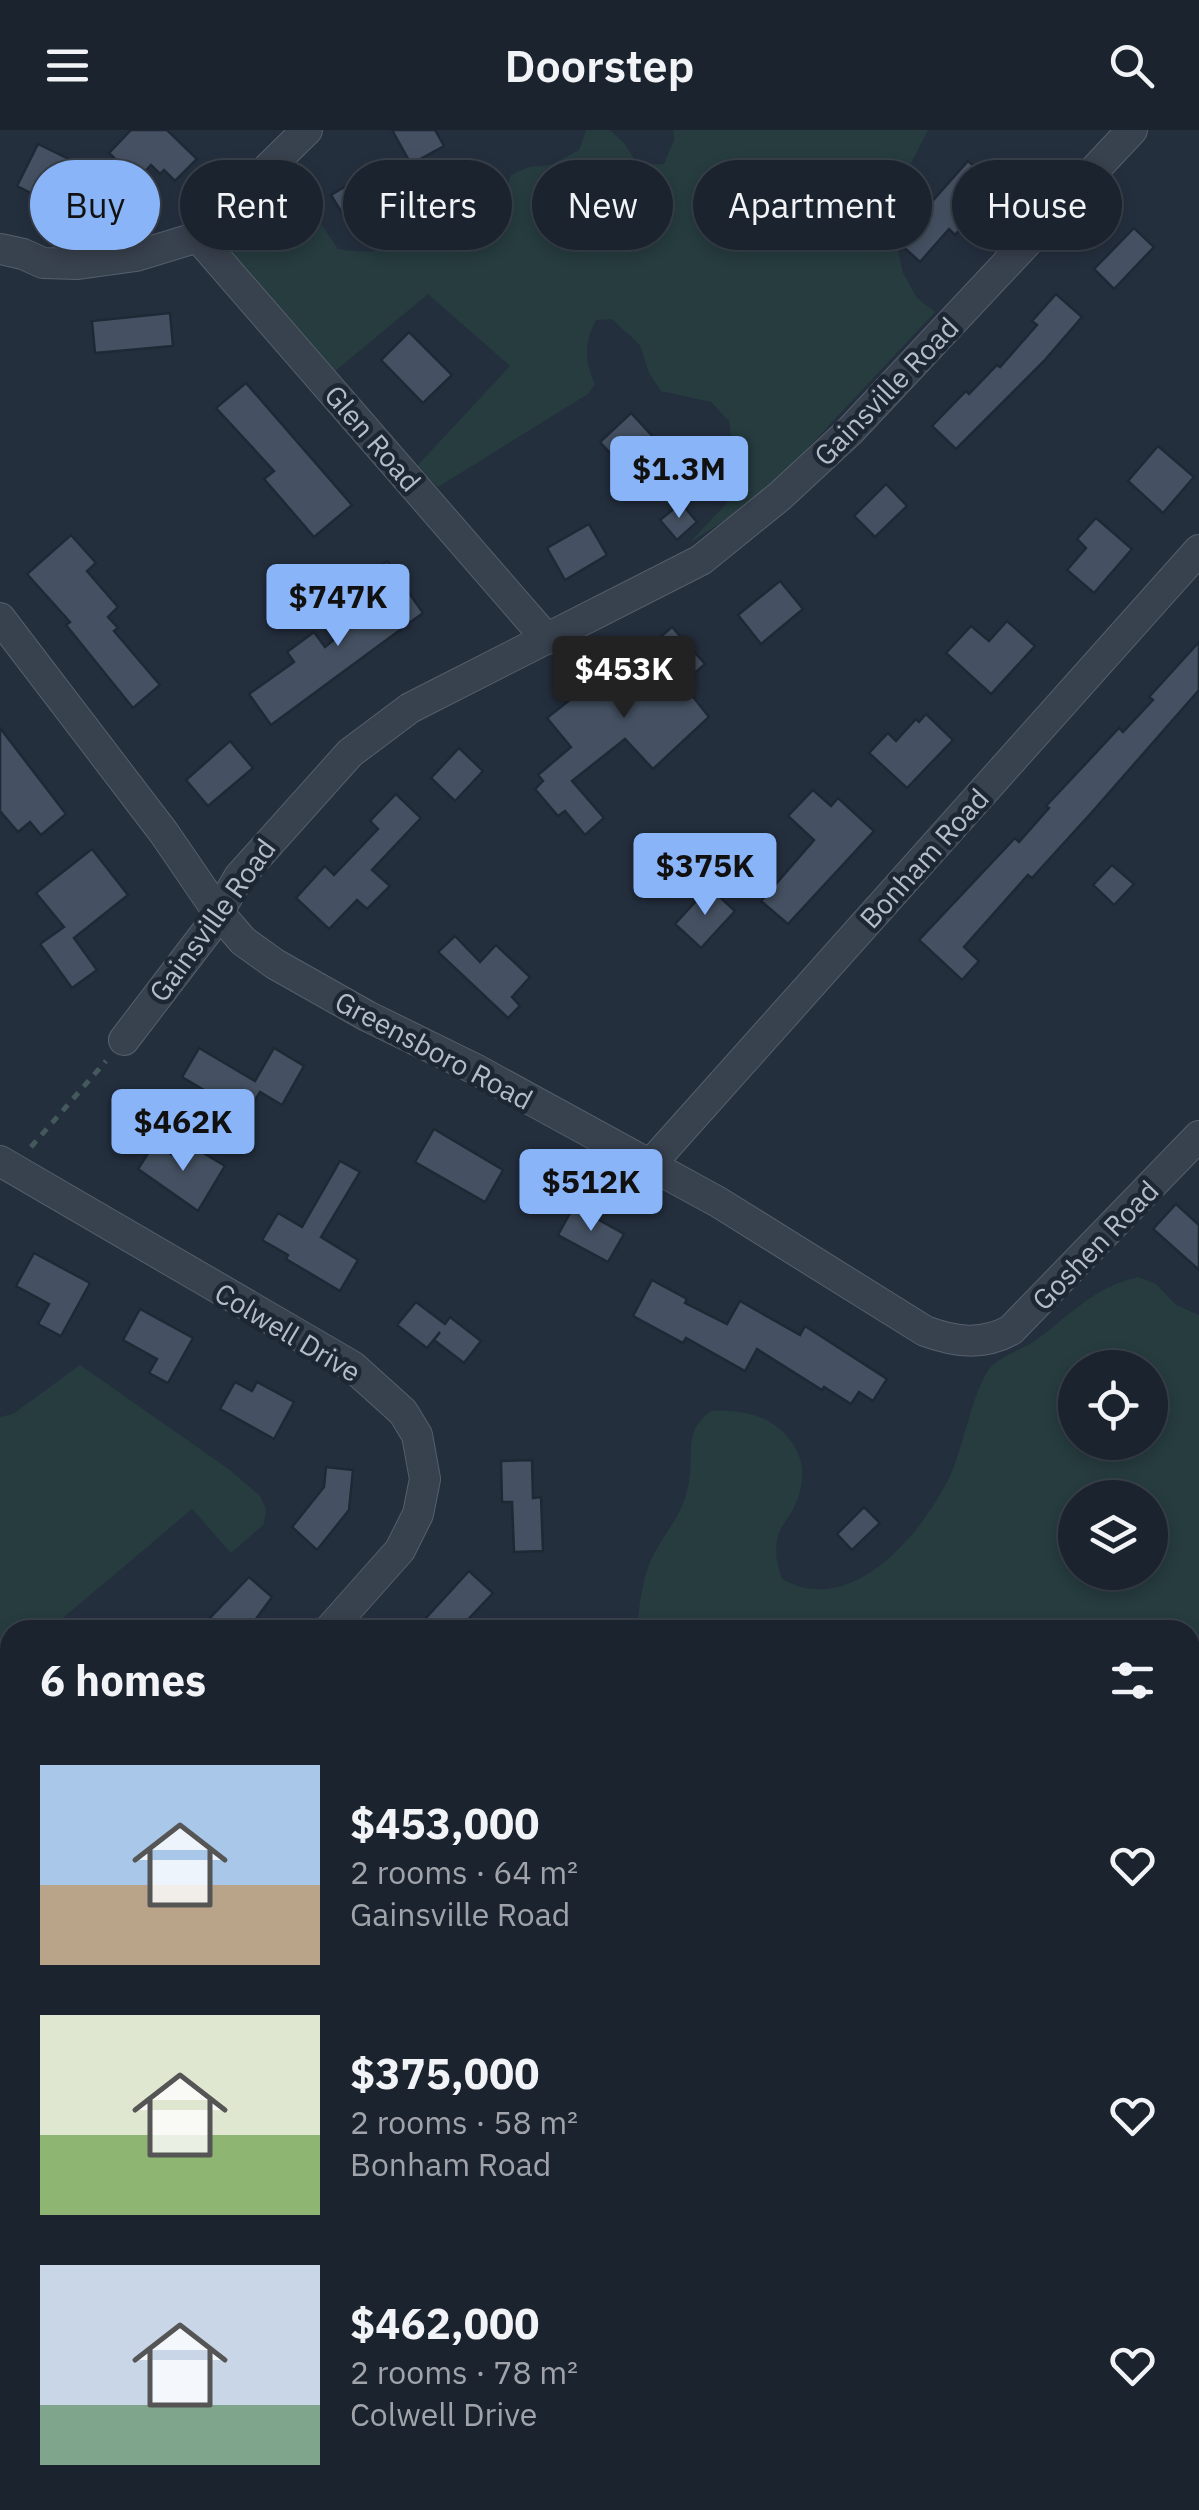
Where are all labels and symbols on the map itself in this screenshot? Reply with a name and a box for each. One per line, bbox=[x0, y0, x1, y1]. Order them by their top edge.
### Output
street label: Gainsville Road bbox=[806, 309, 966, 473]
street label: Glen Road bbox=[317, 377, 429, 499]
pin: $1.3M bbox=[609, 436, 749, 521]
pin: $747K bbox=[268, 564, 408, 649]
pin: $453K bbox=[554, 636, 694, 721]
street label: Bonham Road bbox=[851, 780, 997, 936]
street label: Gainsville Road bbox=[140, 831, 284, 1009]
pin: $375K bbox=[635, 833, 775, 918]
street label: Greensboro Road bbox=[329, 982, 539, 1118]
pin: $462K bbox=[113, 1089, 253, 1174]
pin: $512K bbox=[521, 1149, 661, 1234]
street label: Goshen Road bbox=[1024, 1172, 1166, 1318]
street label: Colwell Drive bbox=[208, 1274, 368, 1390]

